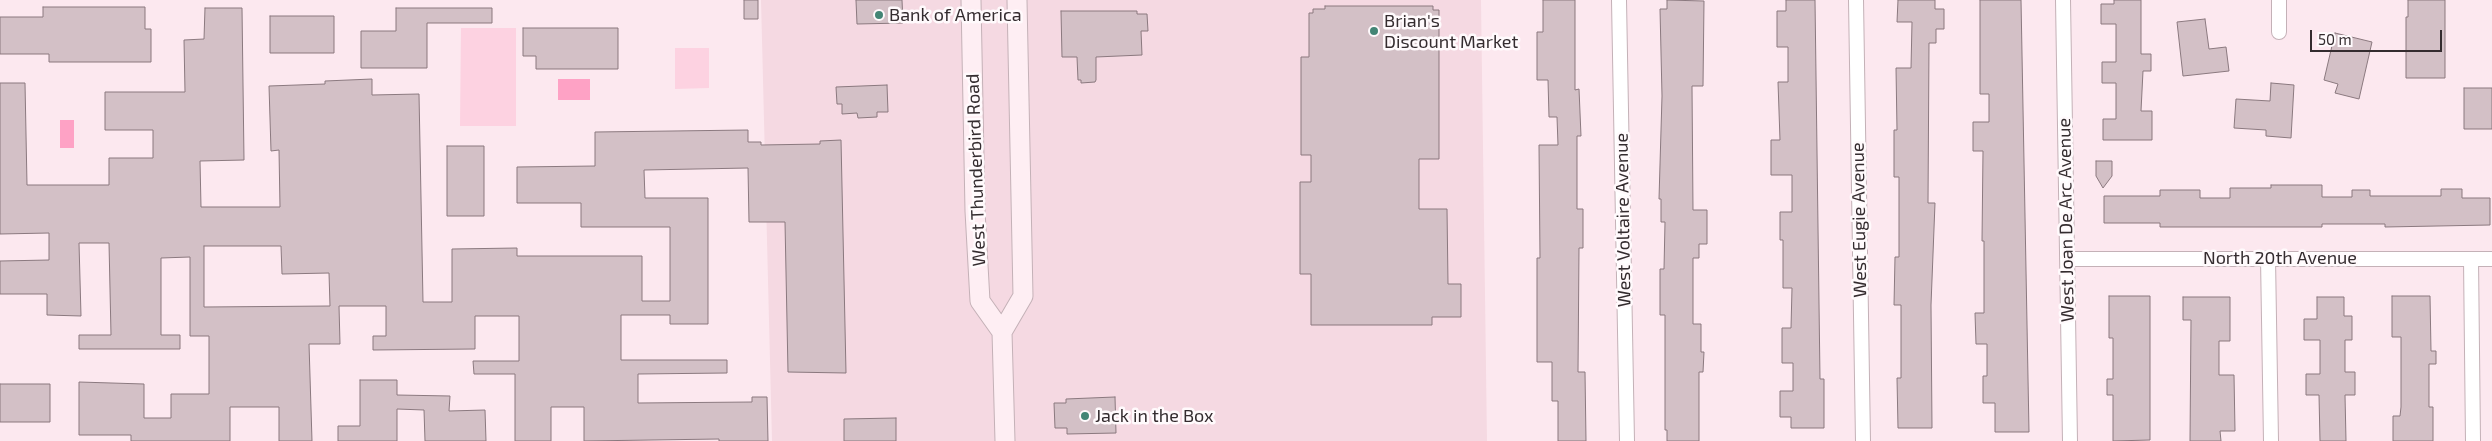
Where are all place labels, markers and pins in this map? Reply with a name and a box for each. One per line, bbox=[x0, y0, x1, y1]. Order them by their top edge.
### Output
place label: Bank of America bbox=[889, 4, 1022, 26]
marker: Bank of America bbox=[873, 9, 885, 21]
place label: Brian's Discount Market bbox=[1384, 10, 1518, 52]
marker: Brian's Discount Market bbox=[1368, 25, 1380, 37]
place label: Jack in the Box bbox=[1095, 405, 1214, 427]
marker: Jack in the Box bbox=[1079, 410, 1091, 422]

